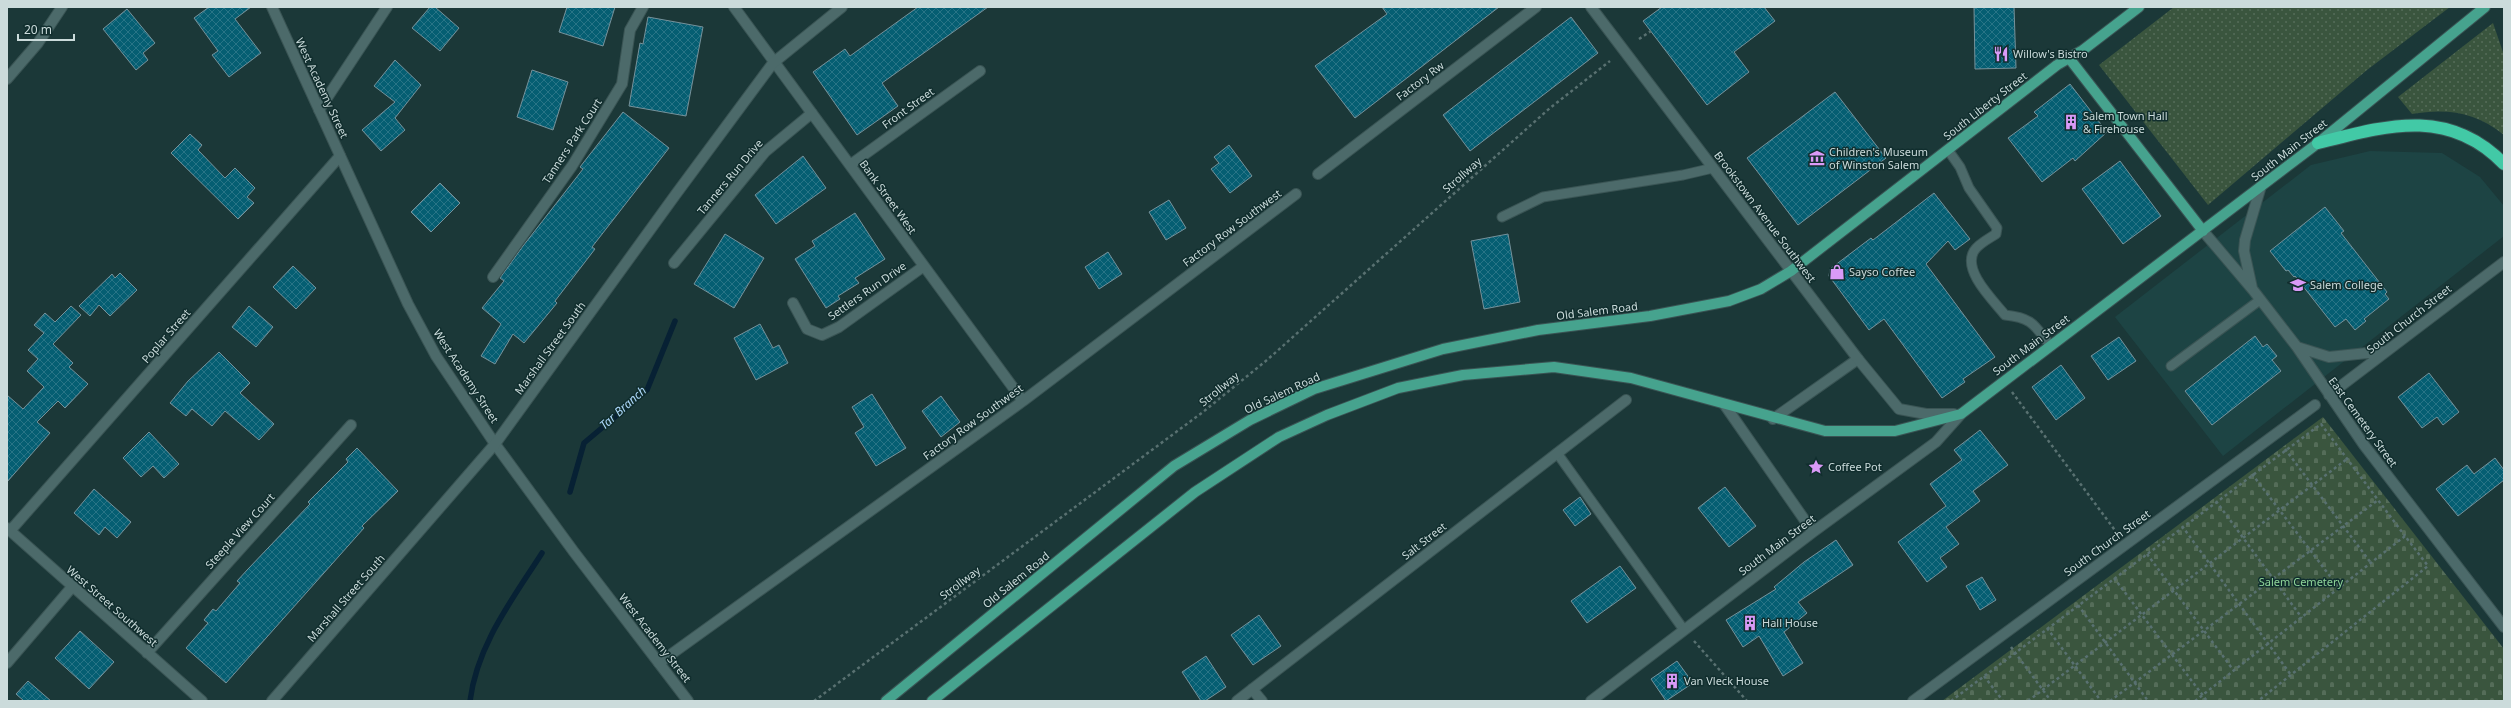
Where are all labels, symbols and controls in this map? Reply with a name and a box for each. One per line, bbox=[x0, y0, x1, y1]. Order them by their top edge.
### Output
scale bar bbox=[18, 16, 74, 42]
text: 20 m bbox=[24, 21, 52, 38]
street label: West Academy Street bbox=[293, 35, 352, 140]
restaurant icon: Willow's Bistro bbox=[1992, 45, 2010, 63]
place label: Willow's Bistro bbox=[2013, 46, 2088, 61]
street label: Factory Rw bbox=[1393, 57, 1447, 104]
street label: South Liberty Street bbox=[1940, 68, 2030, 143]
street label: Front Street bbox=[879, 84, 937, 132]
street label: Tanners Park Court bbox=[538, 95, 605, 186]
place label: Salem Town Hall & Firehouse bbox=[2083, 108, 2167, 136]
building icon: Salem Town Hall & Firehouse bbox=[2062, 113, 2080, 131]
street label: South Main Street bbox=[2248, 115, 2330, 184]
street label: Tanners Run Drive bbox=[694, 136, 766, 218]
place label: Children's Museum of Winston Salem bbox=[1829, 144, 1928, 172]
street label: Brookstown Avenue Southwest bbox=[1711, 148, 1820, 285]
museum icon: Children's Museum of Winston Salem bbox=[1808, 149, 1826, 167]
street label: Strollway bbox=[1439, 153, 1485, 196]
street label: Bank Street West bbox=[857, 157, 920, 237]
street label: Factory Row Southwest bbox=[1179, 186, 1284, 270]
street label: Settlers Run Drive bbox=[825, 258, 909, 323]
shop icon: Sayso Coffee bbox=[1828, 263, 1846, 281]
place label: Sayso Coffee bbox=[1849, 264, 1915, 279]
school or university icon: Salem College bbox=[2289, 276, 2307, 294]
place label: Salem College bbox=[2310, 277, 2383, 292]
street label: South Church Street bbox=[2363, 281, 2454, 356]
street label: Marshall Street South bbox=[511, 298, 588, 397]
street label: Old Salem Road bbox=[1555, 298, 1638, 323]
street label: Poplar Street bbox=[138, 305, 193, 366]
street label: South Main Street bbox=[1989, 311, 2072, 378]
street label: West Academy Street bbox=[430, 326, 502, 426]
street label: Strollway bbox=[1196, 368, 1242, 409]
street label: Old Salem Road bbox=[1242, 368, 1322, 417]
street label: East Cemetery Street bbox=[2326, 374, 2401, 470]
street label: Factory Row Southwest bbox=[920, 380, 1026, 463]
water label: Tar Branch bbox=[596, 382, 650, 433]
place icon: Coffee Pot bbox=[1807, 458, 1825, 476]
place label: Coffee Pot bbox=[1828, 459, 1882, 474]
street label: Steeple View Court bbox=[202, 490, 278, 572]
street label: South Church Street bbox=[2060, 506, 2153, 579]
street label: South Main Street bbox=[1735, 511, 1818, 578]
street label: Salt Street bbox=[1398, 518, 1449, 563]
street label: Old Salem Road bbox=[979, 548, 1052, 611]
street label: Marshall Street South bbox=[303, 551, 388, 645]
street label: West Street Southwest bbox=[64, 562, 161, 649]
street label: Strollway bbox=[936, 562, 983, 603]
park label: Salem Cemetery bbox=[2259, 574, 2344, 589]
street label: West Academy Street bbox=[616, 590, 695, 685]
building icon: Hall House bbox=[1741, 614, 1759, 632]
place label: Hall House bbox=[1762, 615, 1818, 630]
building icon: Van Vleck House bbox=[1663, 672, 1681, 690]
place label: Van Vleck House bbox=[1684, 673, 1769, 688]

